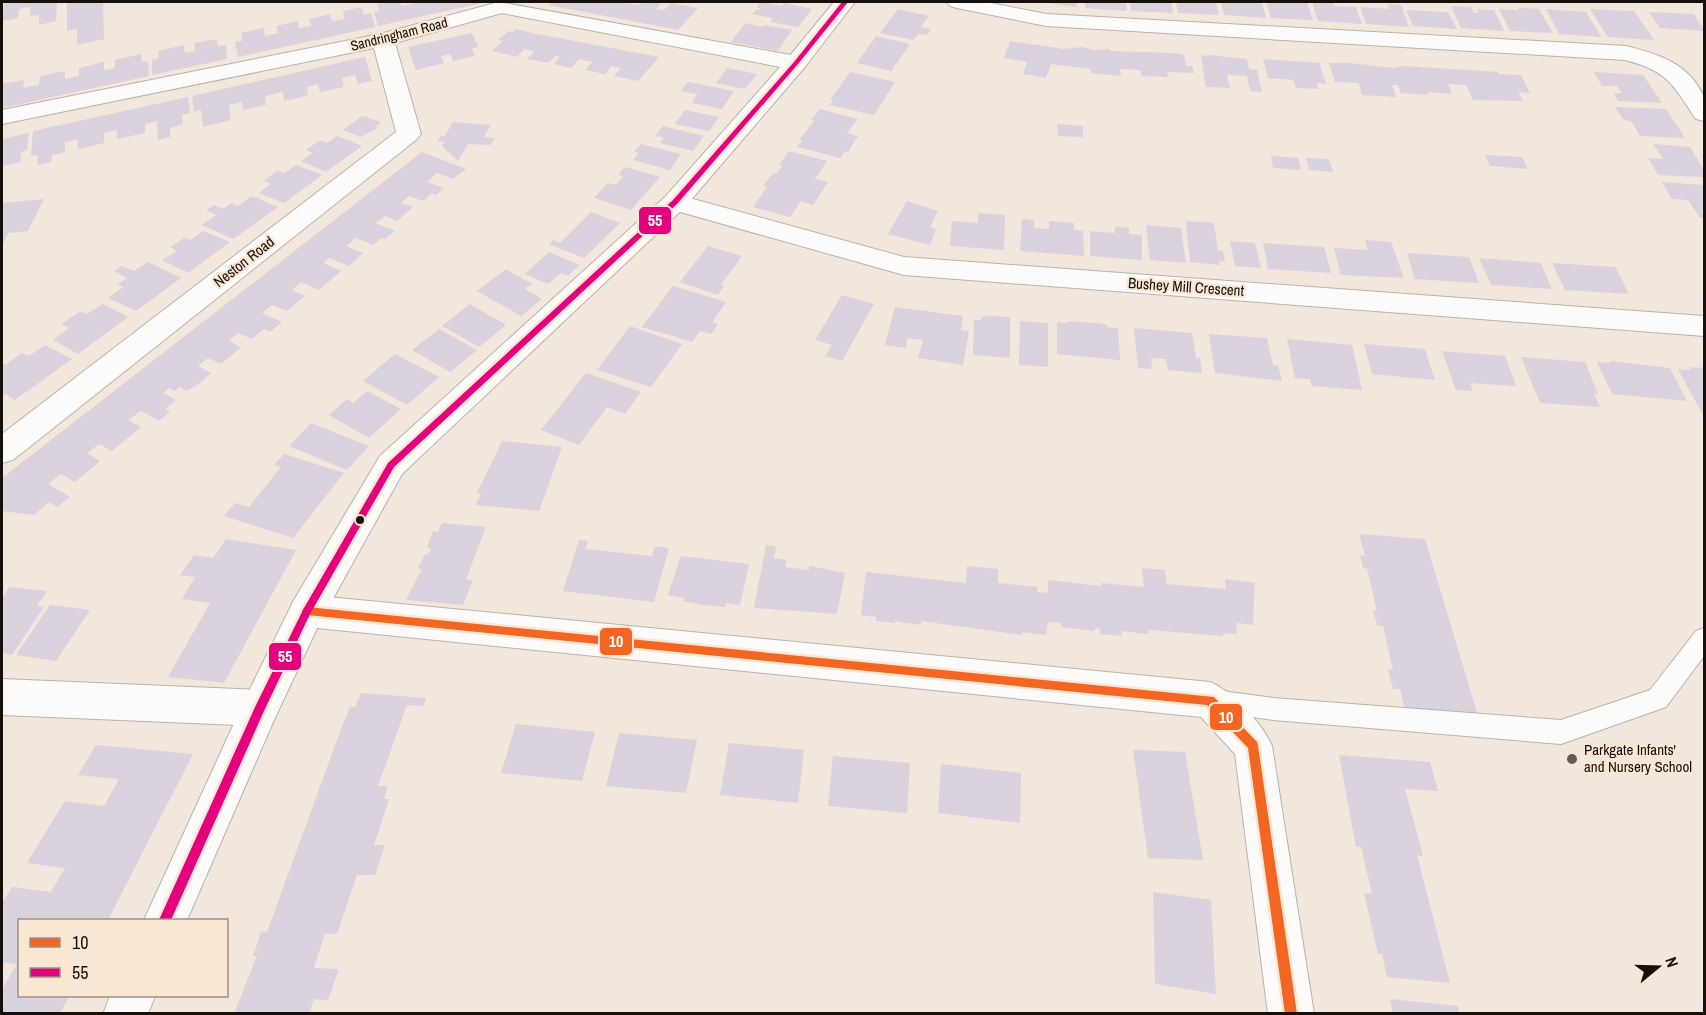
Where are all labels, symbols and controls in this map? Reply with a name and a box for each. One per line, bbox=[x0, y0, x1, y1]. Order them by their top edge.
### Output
street label: Sandringham Road bbox=[349, 13, 449, 55]
line badge: 55 bbox=[638, 206, 672, 235]
text: 55 bbox=[648, 209, 662, 231]
street label: Neston Road bbox=[209, 231, 278, 292]
street label: Bushey Mill Crescent bbox=[1127, 272, 1245, 301]
unlabelled marker bbox=[354, 514, 366, 526]
line badge: 10 bbox=[599, 627, 633, 656]
text: 10 bbox=[609, 630, 623, 652]
line badge: 55 bbox=[268, 642, 302, 671]
text: 55 bbox=[278, 645, 292, 667]
line badge: 10 bbox=[1209, 703, 1243, 731]
text: 10 bbox=[1219, 706, 1233, 728]
place label: Parkgate Infants' and Nursery School bbox=[1584, 739, 1692, 777]
marker: Parkgate Infants' and Nursery School bbox=[1565, 752, 1579, 766]
legend bbox=[18, 919, 228, 997]
text: 10 bbox=[72, 930, 88, 955]
north arrow bbox=[1628, 937, 1688, 997]
text: N bbox=[1660, 954, 1684, 970]
text: 55 bbox=[72, 960, 88, 985]

